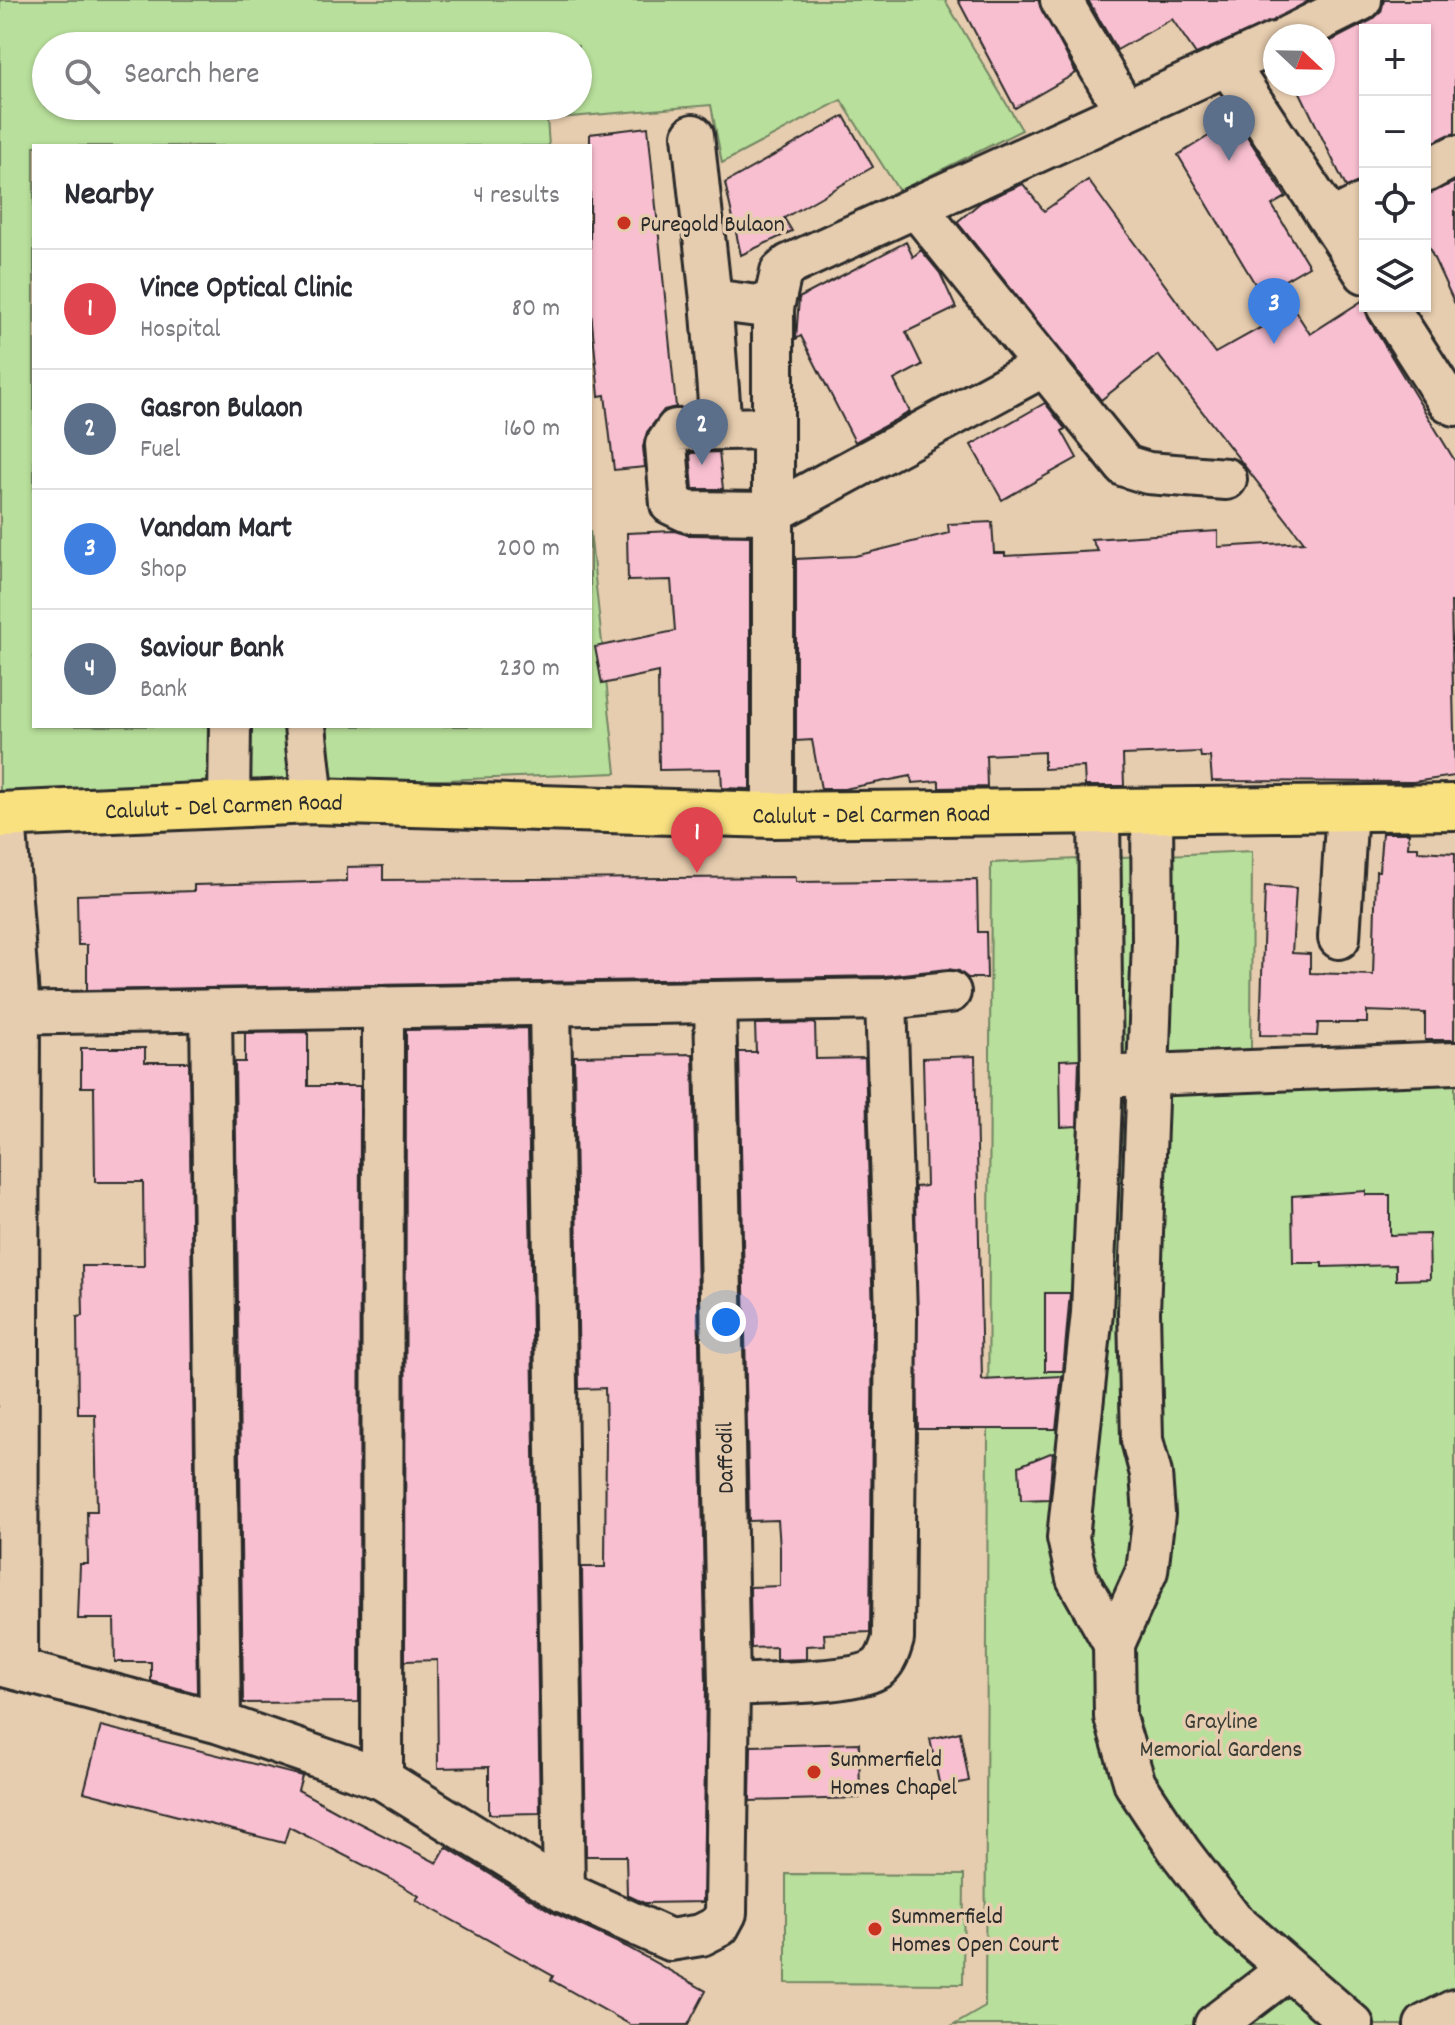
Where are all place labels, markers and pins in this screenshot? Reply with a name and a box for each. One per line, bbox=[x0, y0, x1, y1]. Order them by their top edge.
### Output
pin: 4 bbox=[1203, 95, 1255, 161]
place label: Puregold Bulaon bbox=[640, 209, 785, 243]
marker: Puregold Bulaon bbox=[615, 214, 633, 232]
pin: 3 bbox=[1248, 278, 1300, 344]
pin: 2 bbox=[676, 399, 728, 465]
pin: 1 bbox=[671, 807, 723, 873]
place label: Summerfield Homes Chapel bbox=[830, 1744, 957, 1806]
marker: Summerfield Homes Chapel bbox=[805, 1763, 823, 1781]
place label: Summerfield Homes Open Court bbox=[891, 1901, 1059, 1963]
marker: Summerfield Homes Open Court bbox=[866, 1920, 884, 1938]

